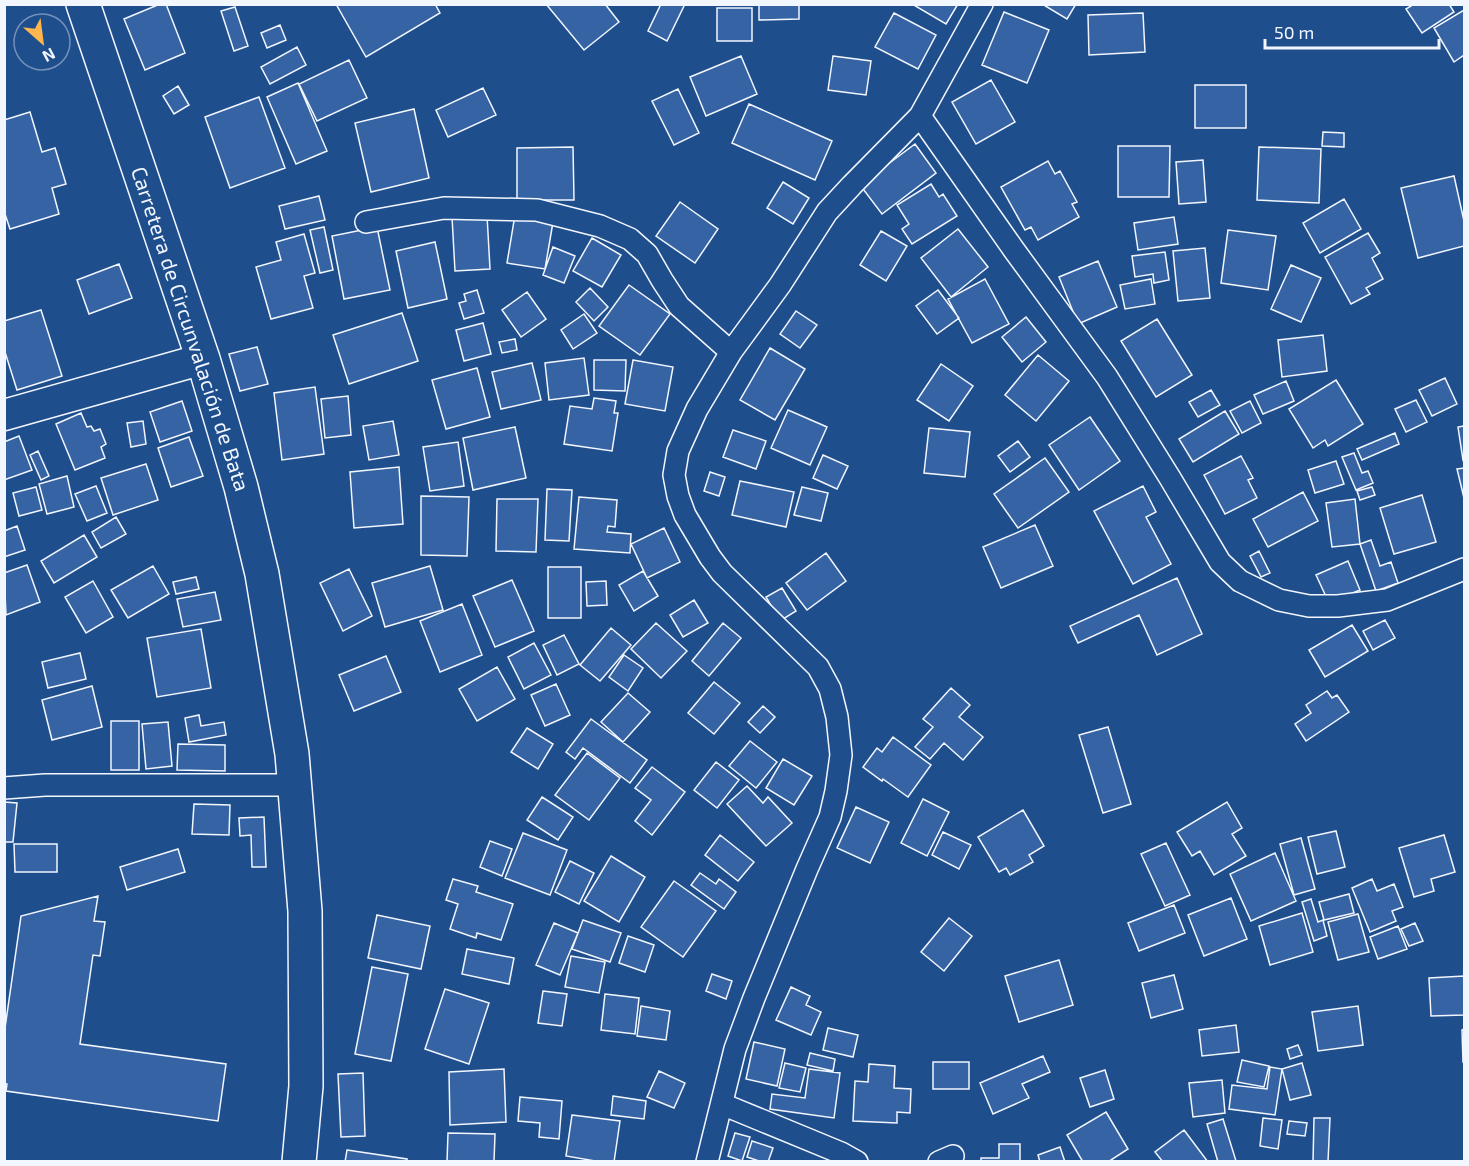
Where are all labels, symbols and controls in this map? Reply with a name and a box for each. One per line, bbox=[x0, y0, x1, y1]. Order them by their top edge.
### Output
north arrow bbox=[12, 12, 72, 72]
scale bar bbox=[1265, 12, 1439, 50]
text: 50 m bbox=[1274, 21, 1314, 43]
text: N bbox=[40, 45, 59, 67]
street label: Carretera de Circunvalación de Bata bbox=[127, 163, 256, 494]

